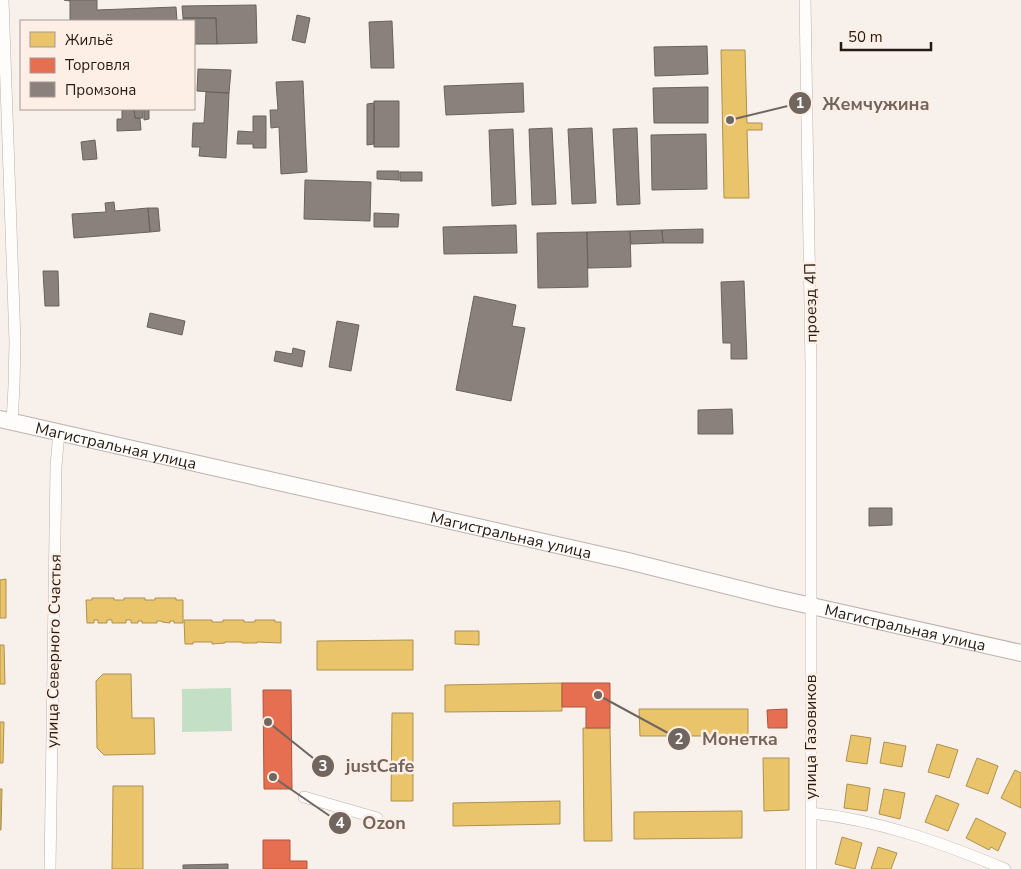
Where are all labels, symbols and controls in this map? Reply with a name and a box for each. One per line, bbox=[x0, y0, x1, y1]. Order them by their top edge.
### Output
legend bbox=[20, 20, 195, 110]
scale bar bbox=[841, 20, 931, 52]
text: 50 m bbox=[848, 27, 883, 47]
text: Жильё bbox=[65, 30, 113, 50]
text: Торговля bbox=[65, 55, 130, 75]
text: Промзона bbox=[65, 80, 136, 100]
callout: Жемчужина bbox=[787, 87, 939, 120]
text: Жемчужина bbox=[822, 92, 930, 116]
text: 1 bbox=[795, 93, 805, 113]
street label: проезд 4П bbox=[799, 263, 823, 343]
street label: Магистральная улица bbox=[33, 417, 199, 475]
street label: Магистральная улица bbox=[428, 507, 594, 564]
street label: улица Северного Счастья bbox=[41, 554, 67, 748]
street label: Магистральная улица bbox=[822, 599, 988, 657]
street label: улица Газовиков bbox=[800, 674, 822, 800]
callout: Монетка bbox=[667, 722, 788, 755]
text: Монетка bbox=[702, 727, 778, 751]
text: 2 bbox=[674, 729, 684, 749]
callout: justCafe bbox=[311, 749, 424, 782]
text: justCafe bbox=[345, 754, 414, 778]
text: 3 bbox=[318, 756, 328, 776]
callout: Ozon bbox=[327, 806, 416, 839]
text: Ozon bbox=[362, 811, 406, 835]
text: 4 bbox=[335, 813, 345, 833]

